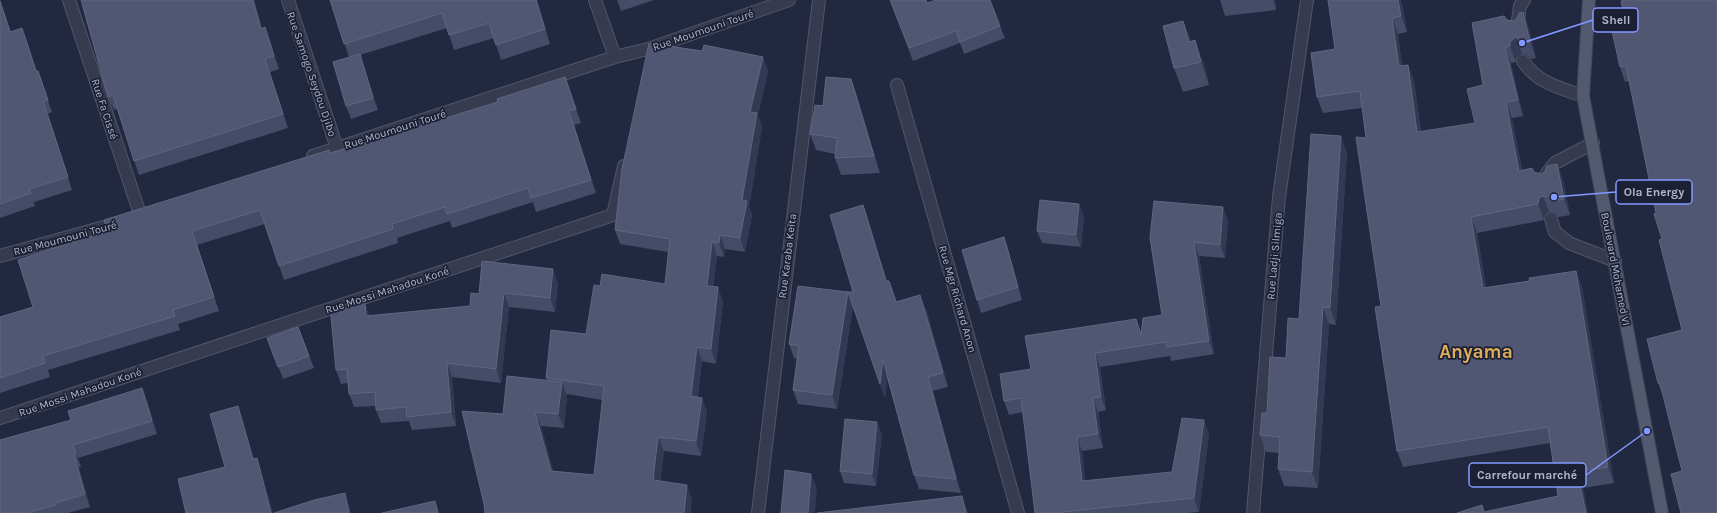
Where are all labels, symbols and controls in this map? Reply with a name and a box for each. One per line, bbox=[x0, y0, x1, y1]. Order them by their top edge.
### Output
street label: Rue Moumouni Touré bbox=[651, 7, 756, 54]
callout: Shell bbox=[1593, 8, 1638, 32]
street label: Rue Samogo Seydou Djibo bbox=[284, 10, 339, 138]
text: Shell bbox=[1602, 13, 1630, 27]
street label: Rue Fa Cissé bbox=[89, 77, 121, 141]
street label: Rue Moumouni Touré bbox=[343, 107, 448, 152]
callout: Ola Energy bbox=[1616, 180, 1692, 204]
text: Ola Energy bbox=[1624, 185, 1684, 199]
street label: Boulevard Mohamed VI bbox=[1598, 211, 1633, 327]
street label: Rue Ladji Silmiga bbox=[1264, 212, 1285, 300]
street label: Rue Karaba Keïta bbox=[776, 213, 799, 299]
street label: Rue Moumouni Touré bbox=[12, 218, 118, 258]
street label: Rue Mgr Richard Anon bbox=[936, 244, 979, 354]
street label: Rue Mossi Mahadou Koné bbox=[324, 264, 451, 317]
district label: Anyama bbox=[1439, 341, 1513, 363]
street label: Rue Mossi Mahadou Koné bbox=[17, 365, 144, 420]
callout: Carrefour marché bbox=[1469, 463, 1586, 487]
text: Carrefour marché bbox=[1477, 468, 1577, 482]

